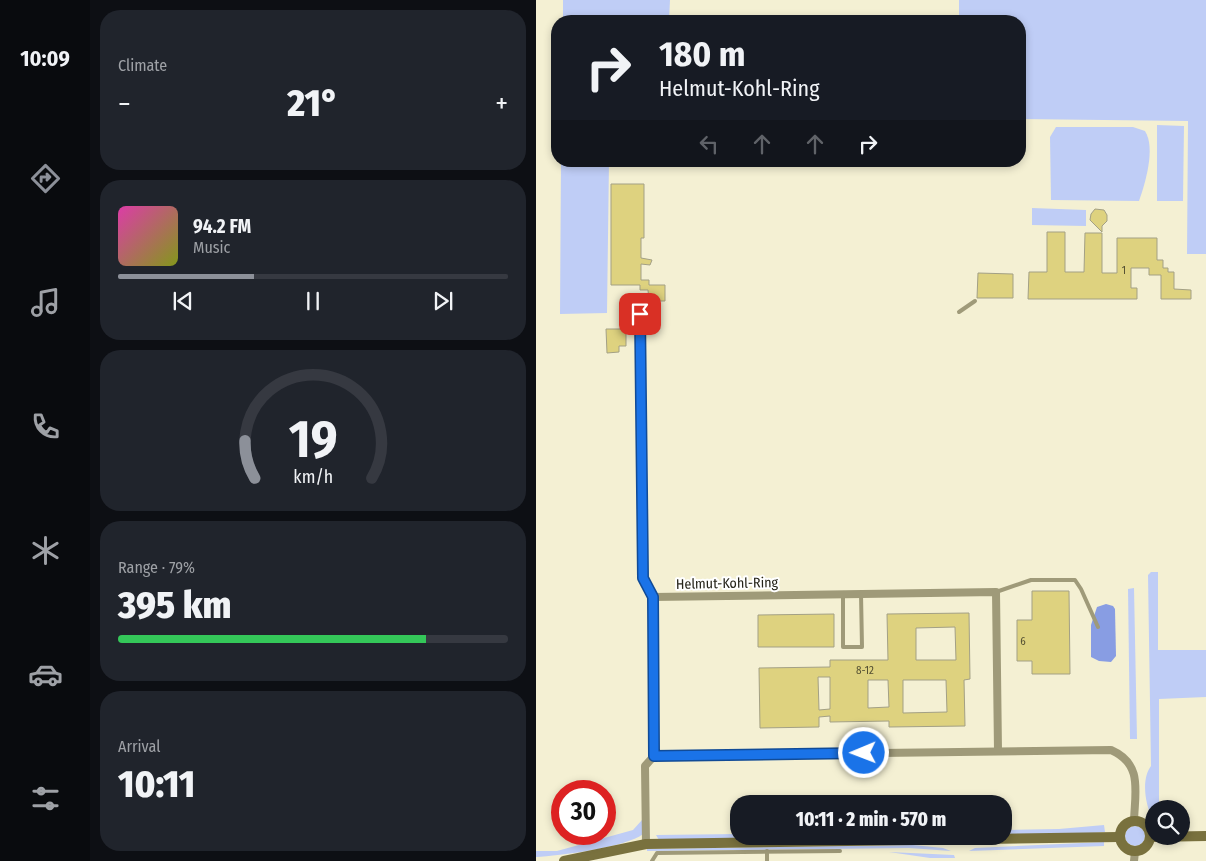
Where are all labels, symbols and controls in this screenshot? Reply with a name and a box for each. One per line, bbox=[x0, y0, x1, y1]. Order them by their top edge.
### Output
text: 180 m bbox=[659, 33, 745, 75]
icon: right bbox=[576, 35, 641, 100]
text: 10:09 bbox=[20, 45, 70, 72]
text: Climate bbox=[118, 56, 167, 75]
text: Helmut-Kohl-Ring bbox=[659, 75, 820, 102]
text: 21° bbox=[287, 80, 339, 126]
text: − bbox=[118, 87, 131, 120]
text: + bbox=[495, 87, 508, 120]
icon: left bbox=[695, 130, 723, 158]
icon: ahead bbox=[748, 130, 776, 158]
icon: ahead bbox=[801, 130, 829, 158]
icon: right bbox=[854, 130, 882, 158]
icon: directions bbox=[28, 161, 63, 196]
text: 94.2 FM bbox=[193, 215, 251, 238]
text: Music bbox=[193, 238, 230, 257]
house number: 1 bbox=[1122, 264, 1126, 277]
icon: music bbox=[28, 285, 63, 320]
icon: previous bbox=[169, 287, 197, 315]
icon: pause bbox=[299, 287, 327, 315]
icon: next bbox=[429, 287, 457, 315]
pin bbox=[619, 293, 661, 335]
icon: arrive bbox=[626, 300, 654, 328]
text: 19 bbox=[289, 408, 337, 471]
icon: phone bbox=[28, 409, 63, 444]
text: km/h bbox=[293, 466, 333, 488]
icon: climate bbox=[28, 533, 63, 568]
text: Range · 79% bbox=[118, 558, 195, 577]
street label: Helmut-Kohl-Ring bbox=[676, 574, 779, 593]
text: 395 km bbox=[118, 582, 231, 628]
house number: 6 bbox=[1020, 635, 1026, 648]
icon: car bbox=[28, 657, 63, 692]
house number: 8-12 bbox=[856, 664, 874, 677]
position arrow bbox=[837, 726, 889, 778]
text: Arrival bbox=[118, 737, 160, 756]
text: 10:11 bbox=[118, 761, 195, 807]
speed limit sign: 30 bbox=[551, 780, 616, 845]
icon: filters bbox=[28, 781, 63, 816]
map controls bbox=[1145, 800, 1190, 845]
button: search bbox=[1145, 800, 1190, 845]
text: 10:11 · 2 min · 570 m bbox=[796, 808, 946, 831]

